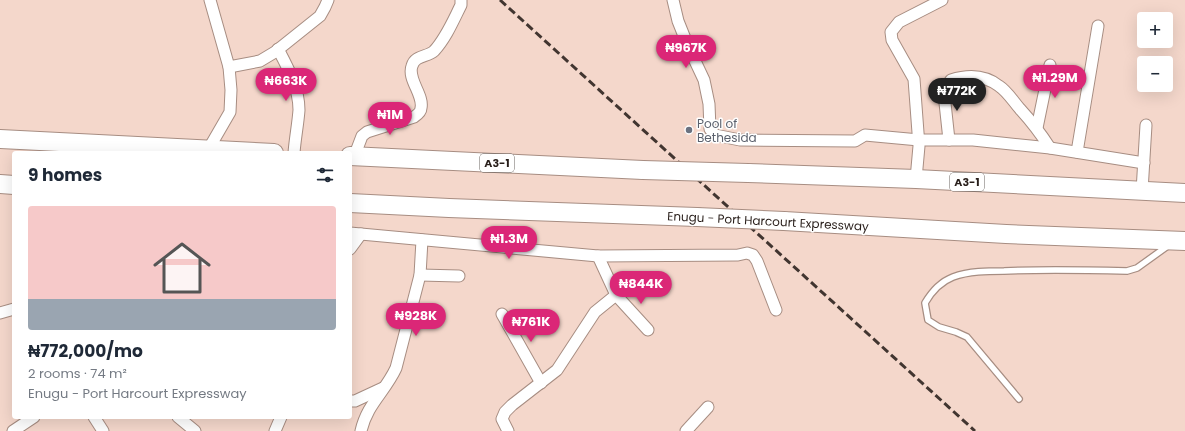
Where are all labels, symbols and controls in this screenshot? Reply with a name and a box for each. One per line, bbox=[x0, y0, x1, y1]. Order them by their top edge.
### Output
map controls bbox=[1137, 12, 1173, 92]
button: + bbox=[1137, 12, 1173, 48]
pin: ₦967K bbox=[658, 35, 714, 69]
text: ₦967K bbox=[665, 38, 707, 57]
button: − bbox=[1137, 56, 1173, 92]
pin: ₦1.29M bbox=[1022, 65, 1088, 99]
pin: ₦663K bbox=[258, 68, 314, 102]
text: ₦1.29M bbox=[1032, 68, 1078, 87]
text: ₦663K bbox=[265, 71, 307, 90]
pin: ₦772K bbox=[929, 78, 985, 112]
text: ₦772K bbox=[937, 81, 977, 100]
pin: ₦1M bbox=[371, 102, 409, 136]
text: ₦1M bbox=[377, 105, 403, 124]
place label: Pool of Bethesida bbox=[697, 115, 757, 146]
marker: Pool of Bethesida bbox=[684, 125, 694, 135]
road number: A3-1 bbox=[480, 154, 514, 172]
text: 9 homes bbox=[28, 163, 102, 187]
icon: filters bbox=[314, 164, 336, 186]
road number: A3-1 bbox=[950, 173, 984, 191]
street label: Enugu - Port Harcourt Expressway bbox=[667, 207, 869, 235]
pin: ₦1.3M bbox=[481, 226, 537, 260]
text: ₦1.3M bbox=[490, 229, 528, 248]
icon: home bbox=[146, 232, 218, 304]
pin: ₦844K bbox=[613, 271, 669, 305]
text: ₦844K bbox=[619, 274, 663, 293]
pin: ₦928K bbox=[388, 303, 444, 337]
text: ₦928K bbox=[395, 306, 437, 325]
pin: ₦761K bbox=[503, 309, 559, 343]
text: ₦761K bbox=[512, 312, 550, 331]
text: ₦772,000/mo bbox=[28, 339, 143, 363]
text: 2 rooms · 74 m² bbox=[28, 364, 127, 383]
text: Enugu - Port Harcourt Expressway bbox=[28, 384, 247, 403]

